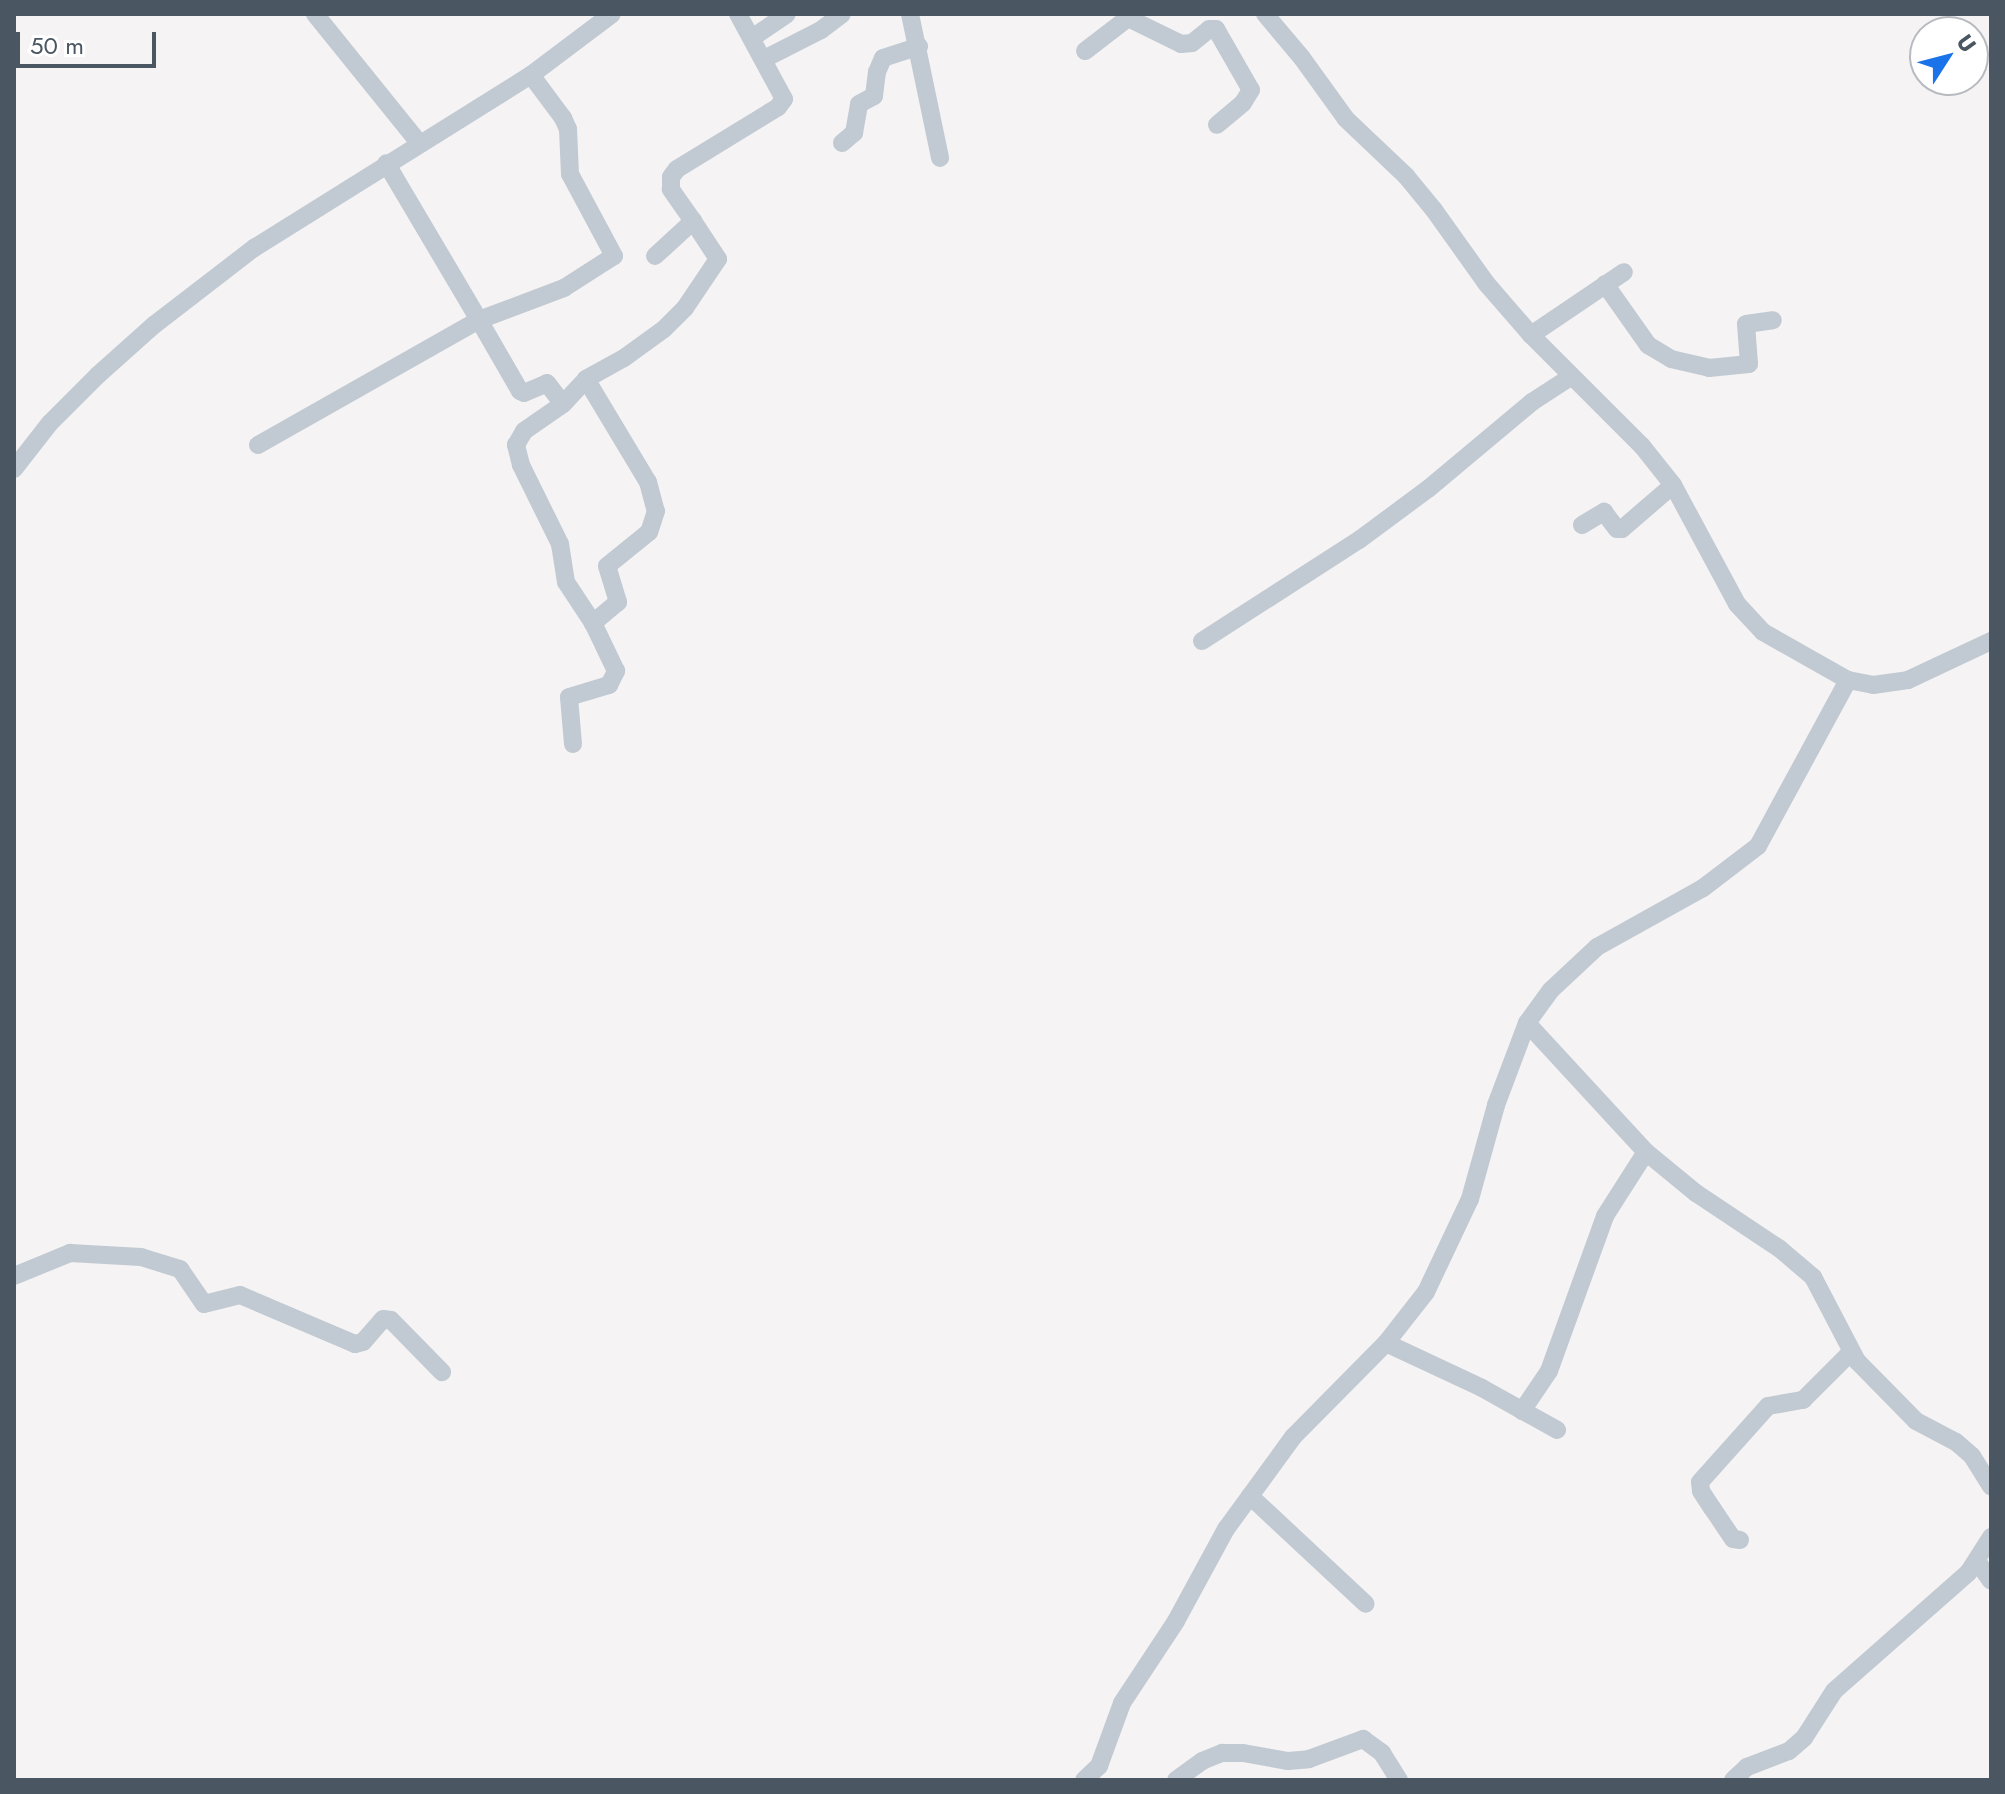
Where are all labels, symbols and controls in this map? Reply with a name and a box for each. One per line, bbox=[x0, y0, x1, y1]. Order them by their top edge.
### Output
scale bar bbox=[20, 16, 160, 66]
north arrow bbox=[1909, 16, 1989, 96]
text: U bbox=[1949, 27, 1984, 59]
text: 50 m bbox=[30, 28, 84, 63]

